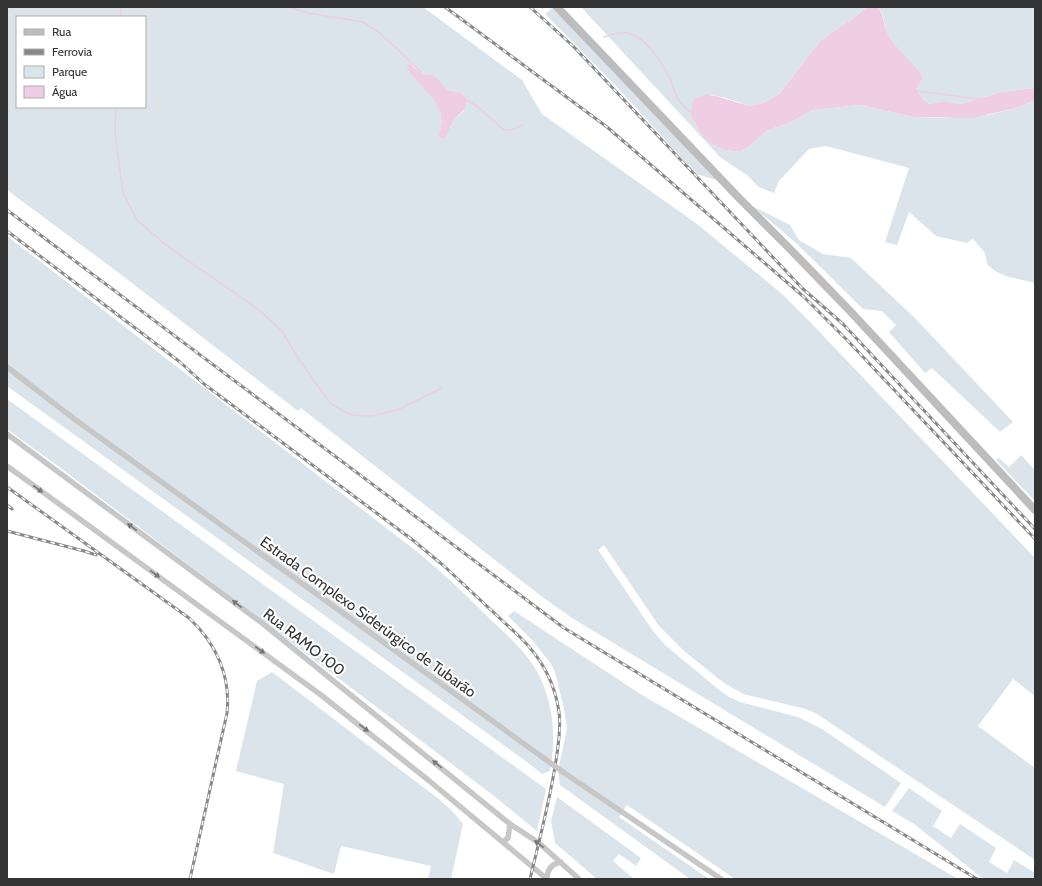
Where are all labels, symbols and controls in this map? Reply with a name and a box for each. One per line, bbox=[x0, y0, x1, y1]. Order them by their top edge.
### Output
legend bbox=[16, 16, 146, 108]
text: Rua bbox=[52, 24, 71, 39]
text: Ferrovia bbox=[52, 44, 92, 59]
text: Parque bbox=[52, 64, 87, 79]
text: Água bbox=[52, 84, 78, 99]
one-way arrow bbox=[33, 485, 44, 493]
one-way arrow bbox=[127, 523, 138, 531]
street label: Estrada Complexo Siderúrgico de Tubarão bbox=[257, 533, 479, 701]
one-way arrow bbox=[149, 569, 160, 578]
one-way arrow bbox=[231, 600, 242, 609]
street label: Rua RAMO 100 bbox=[260, 605, 348, 679]
one-way arrow bbox=[255, 646, 265, 654]
one-way arrow bbox=[359, 724, 369, 732]
one-way arrow bbox=[432, 759, 442, 768]
one-way arrow bbox=[534, 840, 545, 848]

